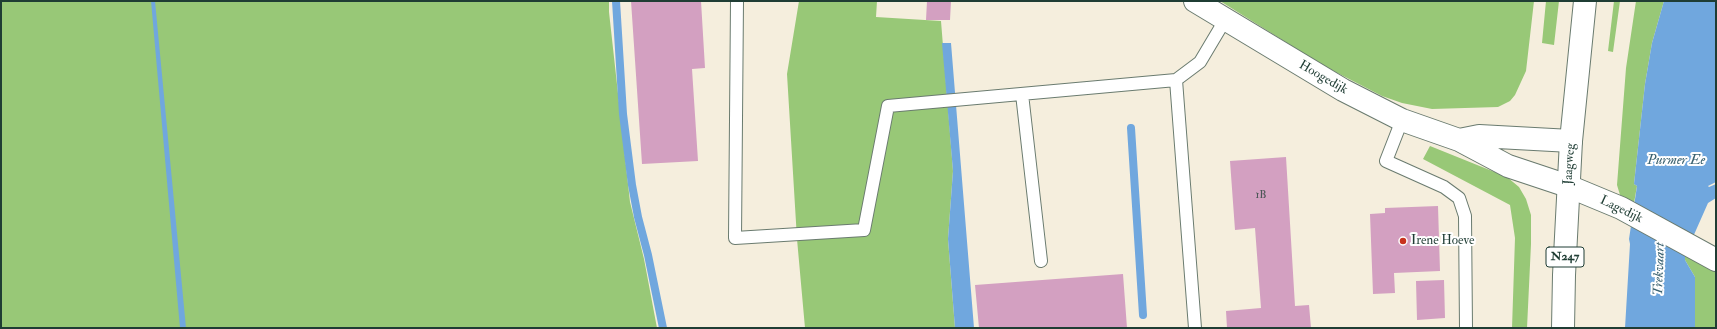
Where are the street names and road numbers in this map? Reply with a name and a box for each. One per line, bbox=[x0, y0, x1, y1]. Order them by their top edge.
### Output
street label: Hoogedijk bbox=[1296, 58, 1350, 98]
street label: Jaagweg bbox=[1561, 143, 1579, 185]
street label: Lagedijk bbox=[1597, 193, 1645, 227]
road number: N247 bbox=[1546, 247, 1584, 267]

